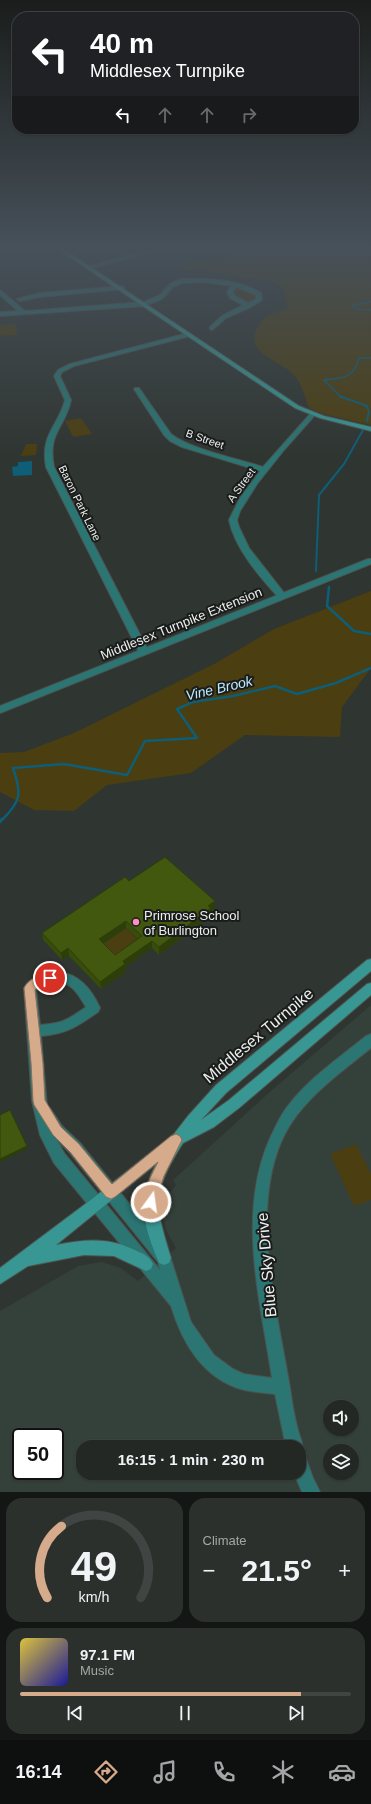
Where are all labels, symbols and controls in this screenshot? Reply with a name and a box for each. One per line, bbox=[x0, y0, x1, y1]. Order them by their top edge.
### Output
icon: left bbox=[24, 28, 76, 80]
text: 40 m bbox=[90, 28, 154, 59]
text: Middlesex Turnpike bbox=[90, 61, 245, 81]
icon: left bbox=[112, 104, 134, 126]
icon: ahead bbox=[154, 104, 176, 126]
icon: ahead bbox=[196, 104, 218, 126]
icon: right bbox=[238, 104, 260, 126]
street label: B Street bbox=[184, 427, 226, 451]
street label: Baron Park Lane bbox=[57, 463, 103, 543]
street label: A Street bbox=[225, 466, 257, 504]
street label: Middlesex Turnpike Extension bbox=[98, 584, 264, 663]
water label: Vine Brook bbox=[184, 672, 255, 703]
place label: Primrose School of Burlington bbox=[144, 908, 239, 938]
marker: Primrose School of Burlington bbox=[131, 917, 141, 927]
pin bbox=[33, 961, 67, 995]
icon: arrive bbox=[39, 967, 61, 989]
street label: Middlesex Turnpike bbox=[200, 985, 317, 1086]
position arrow bbox=[130, 1181, 172, 1223]
street label: Blue Sky Drive bbox=[253, 1212, 280, 1318]
map controls bbox=[323, 1400, 359, 1480]
button: sound bbox=[323, 1400, 359, 1436]
speed limit sign: 50 bbox=[12, 1428, 64, 1480]
button: layers bbox=[323, 1444, 359, 1480]
text: 16:15 · 1 min · 230 m bbox=[118, 1451, 264, 1468]
text: Climate bbox=[203, 1533, 247, 1548]
text: 49 bbox=[71, 1543, 117, 1590]
text: 21.5° bbox=[242, 1554, 312, 1587]
text: − bbox=[203, 1558, 215, 1583]
text: + bbox=[338, 1558, 351, 1583]
text: km/h bbox=[79, 1589, 110, 1605]
text: 97.1 FM bbox=[80, 1646, 135, 1663]
text: Music bbox=[80, 1663, 114, 1678]
icon: previous bbox=[64, 1702, 86, 1724]
icon: pause bbox=[174, 1702, 196, 1724]
icon: next bbox=[285, 1702, 307, 1724]
icon: directions bbox=[92, 1758, 120, 1786]
icon: music bbox=[151, 1758, 179, 1786]
icon: phone bbox=[210, 1758, 238, 1786]
icon: climate bbox=[269, 1758, 297, 1786]
icon: car bbox=[328, 1758, 356, 1786]
text: 16:14 bbox=[15, 1762, 61, 1782]

